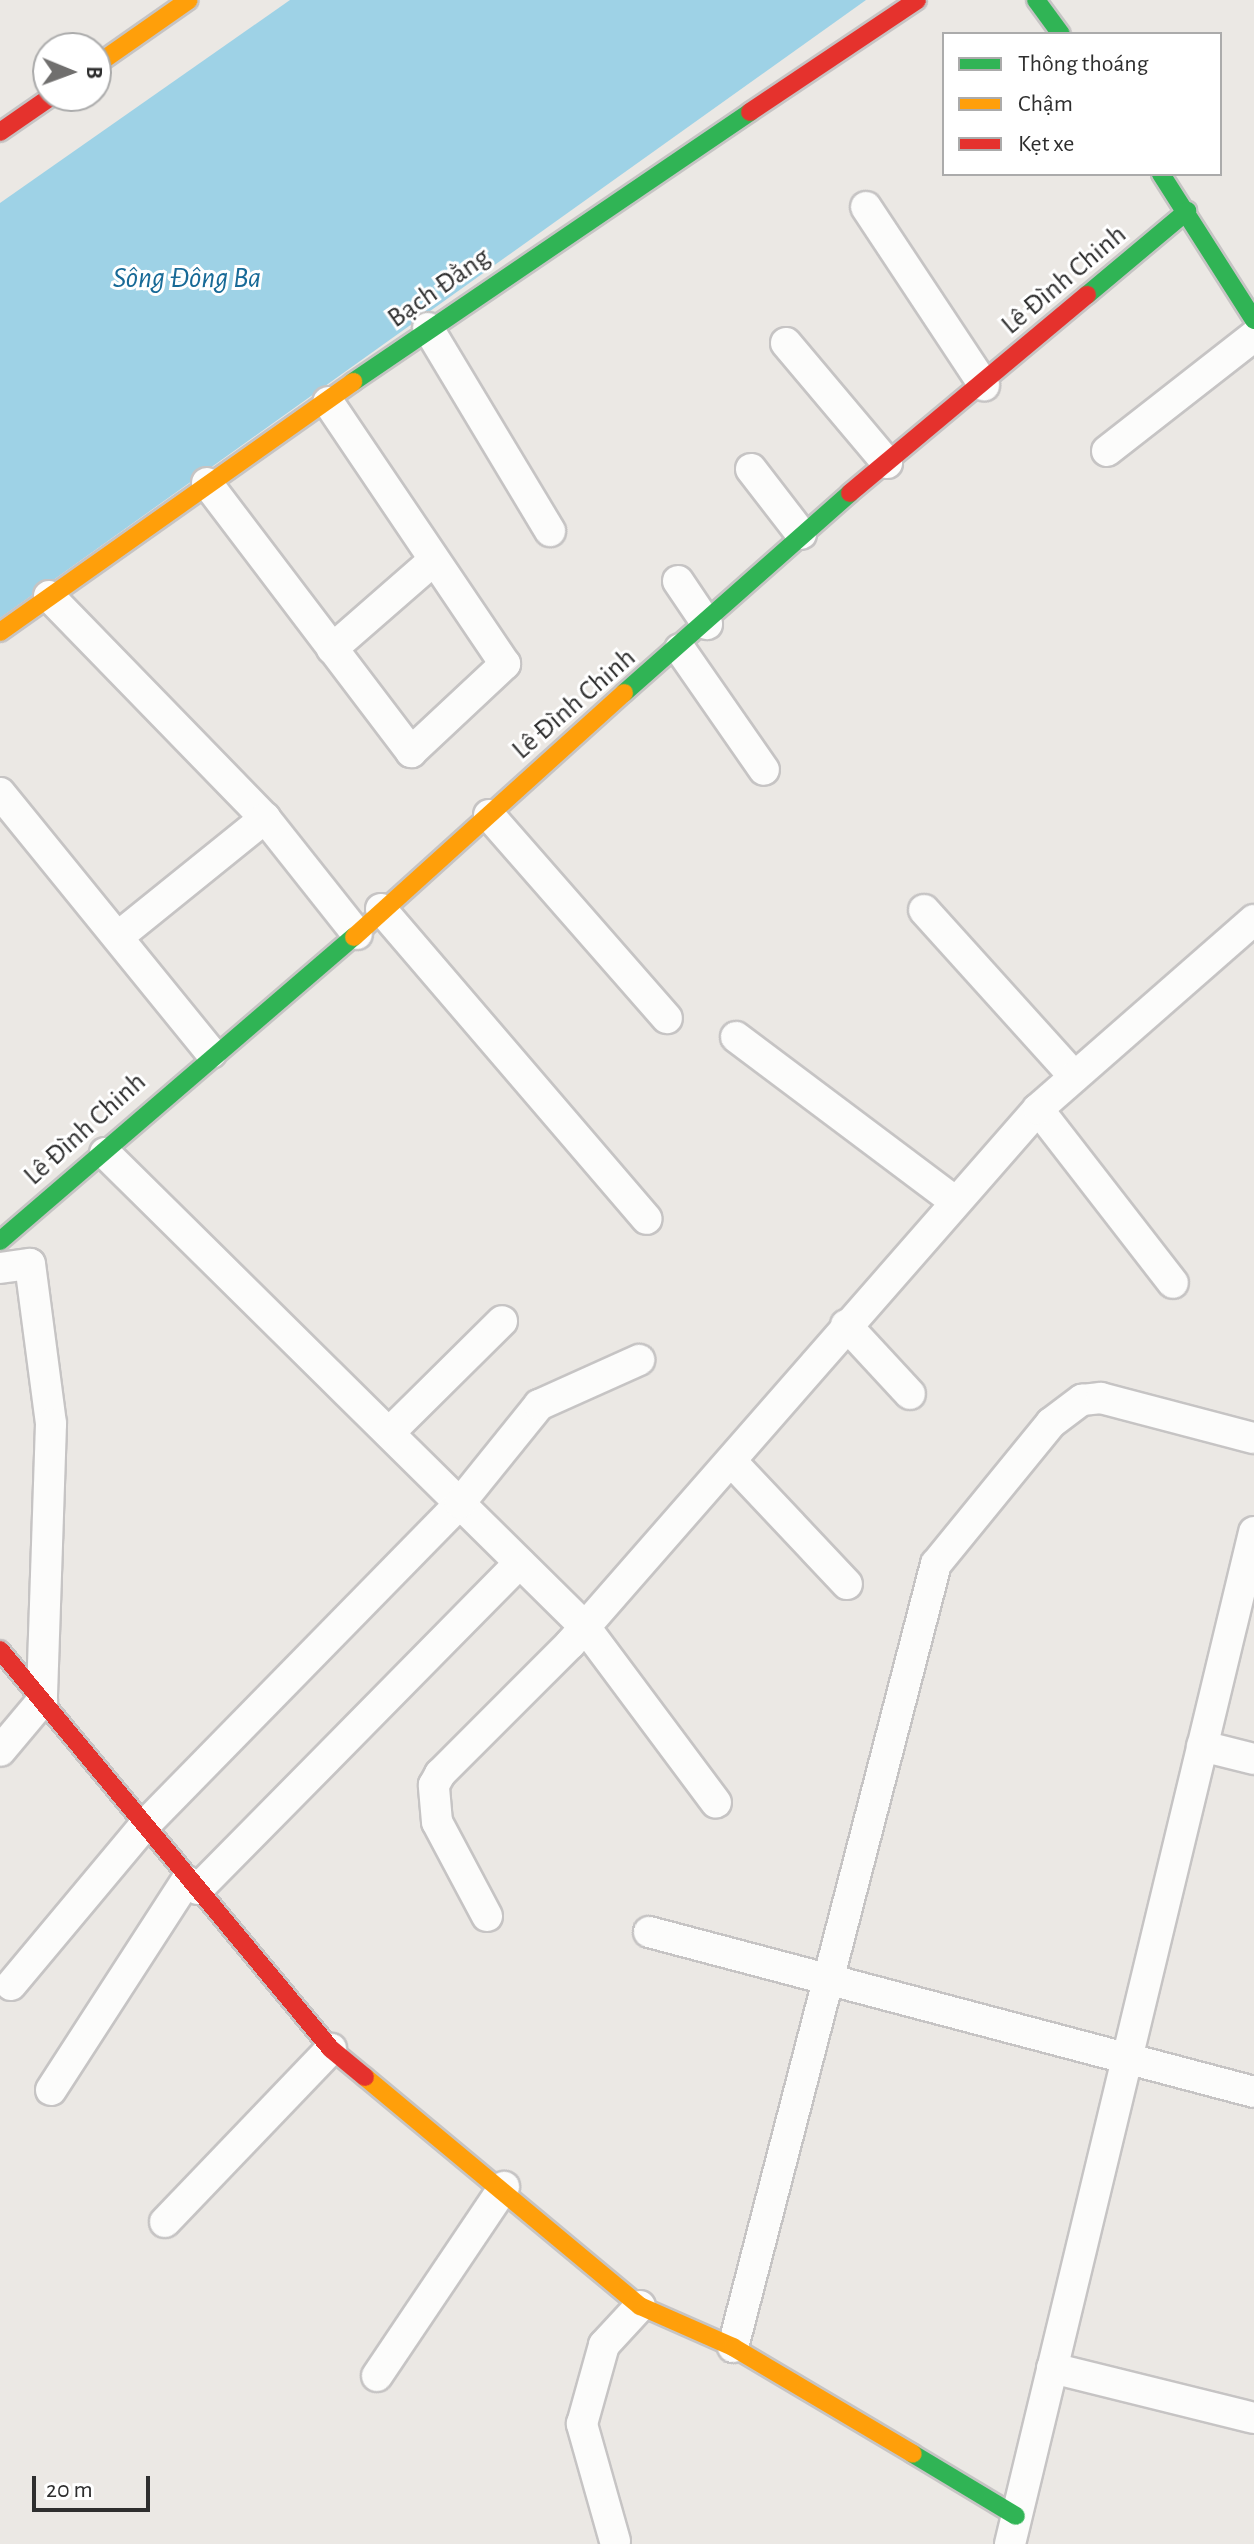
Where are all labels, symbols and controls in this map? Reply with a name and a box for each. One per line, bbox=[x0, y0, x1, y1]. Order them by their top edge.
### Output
north arrow bbox=[32, 32, 112, 112]
legend bbox=[942, 32, 1222, 176]
text: Thông thoáng bbox=[1018, 52, 1148, 76]
text: B bbox=[83, 66, 105, 79]
text: Chậm bbox=[1018, 92, 1073, 116]
text: Kẹt xe bbox=[1018, 132, 1074, 156]
street label: Lê Đình Chinh bbox=[995, 218, 1133, 342]
street label: Bạch Đằng bbox=[381, 241, 497, 335]
water label: Sông Đông Ba bbox=[113, 260, 261, 296]
street label: Lê Đình Chinh bbox=[505, 641, 643, 767]
street label: Lê Đình Chinh bbox=[17, 1065, 153, 1193]
scale bar bbox=[36, 2460, 154, 2510]
text: 20 m bbox=[46, 2478, 93, 2502]

